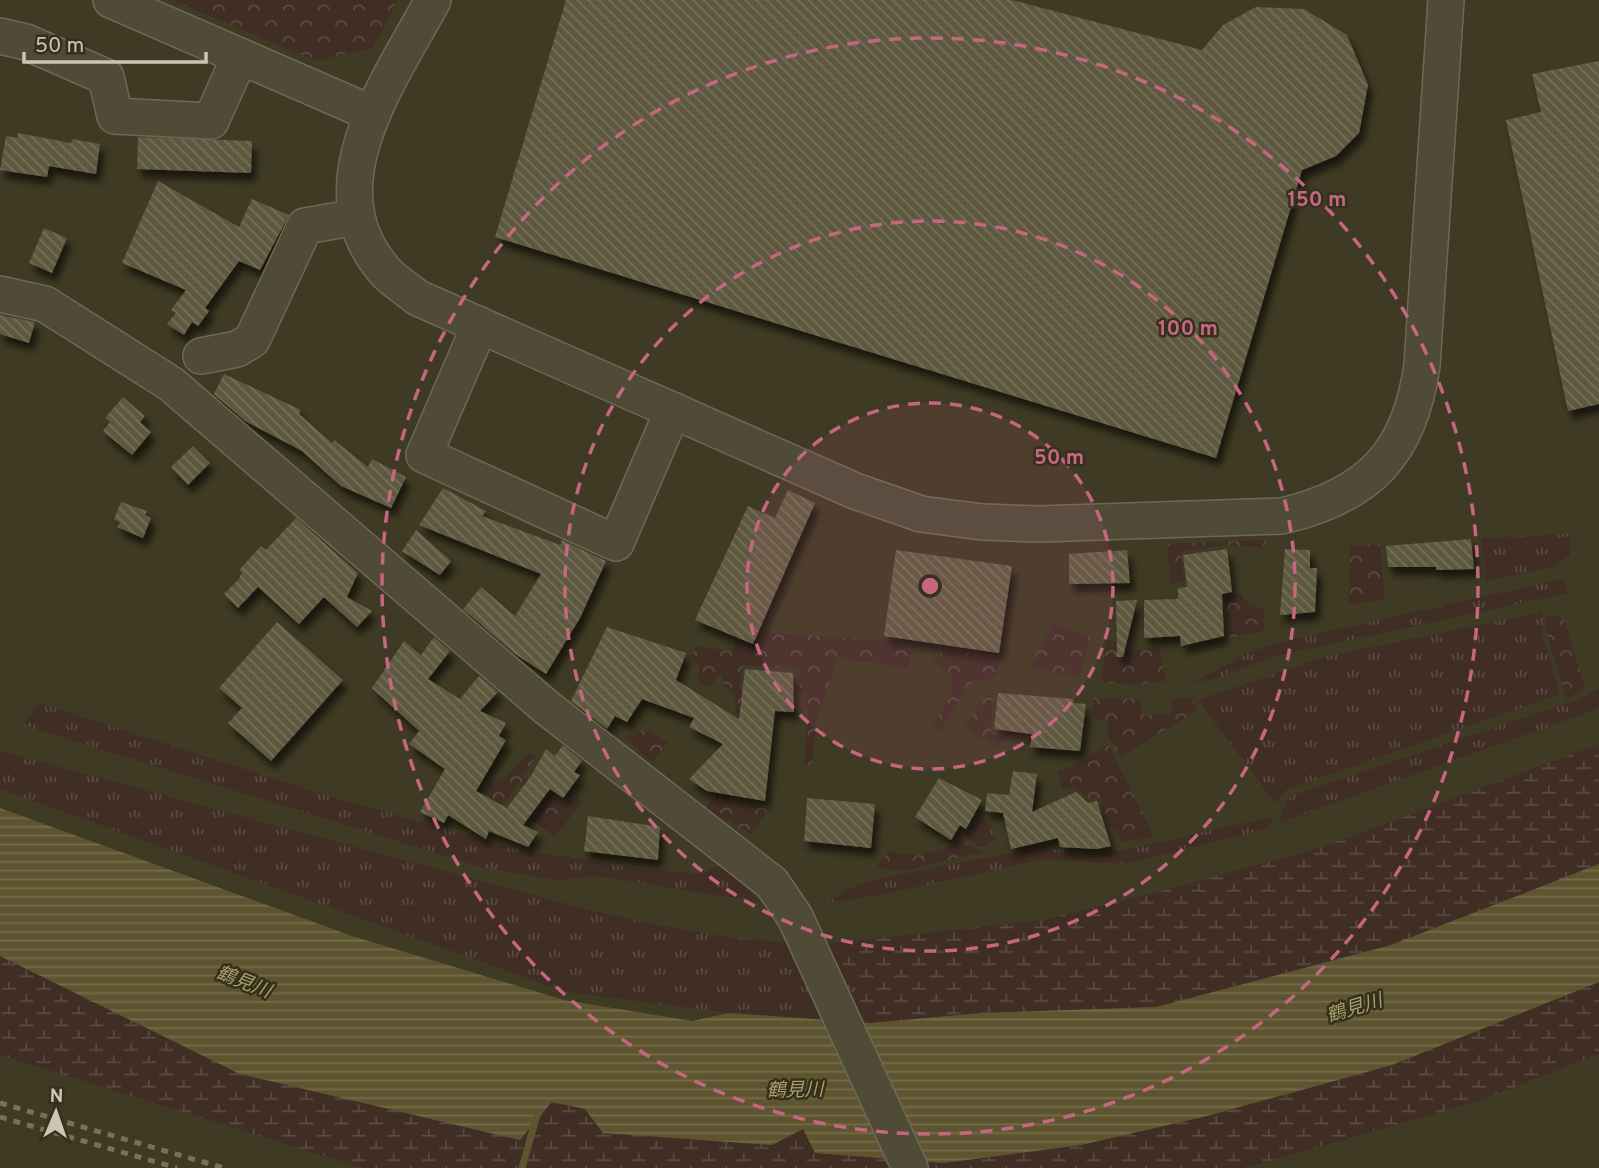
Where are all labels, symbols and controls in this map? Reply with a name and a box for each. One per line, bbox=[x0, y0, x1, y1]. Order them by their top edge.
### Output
scale bar bbox=[24, 21, 206, 65]
text: 50 m bbox=[35, 33, 84, 60]
text: 150 m bbox=[1288, 187, 1346, 214]
text: 100 m bbox=[1158, 316, 1218, 343]
text: 50 m bbox=[1034, 445, 1084, 472]
centre of rings bbox=[918, 574, 942, 598]
water label: 鶴見川 bbox=[212, 961, 276, 1005]
water label: 鶴見川 bbox=[1324, 989, 1387, 1029]
north arrow bbox=[21, 1077, 91, 1147]
water label: 鶴見川 bbox=[766, 1078, 826, 1103]
text: N bbox=[49, 1085, 64, 1109]

